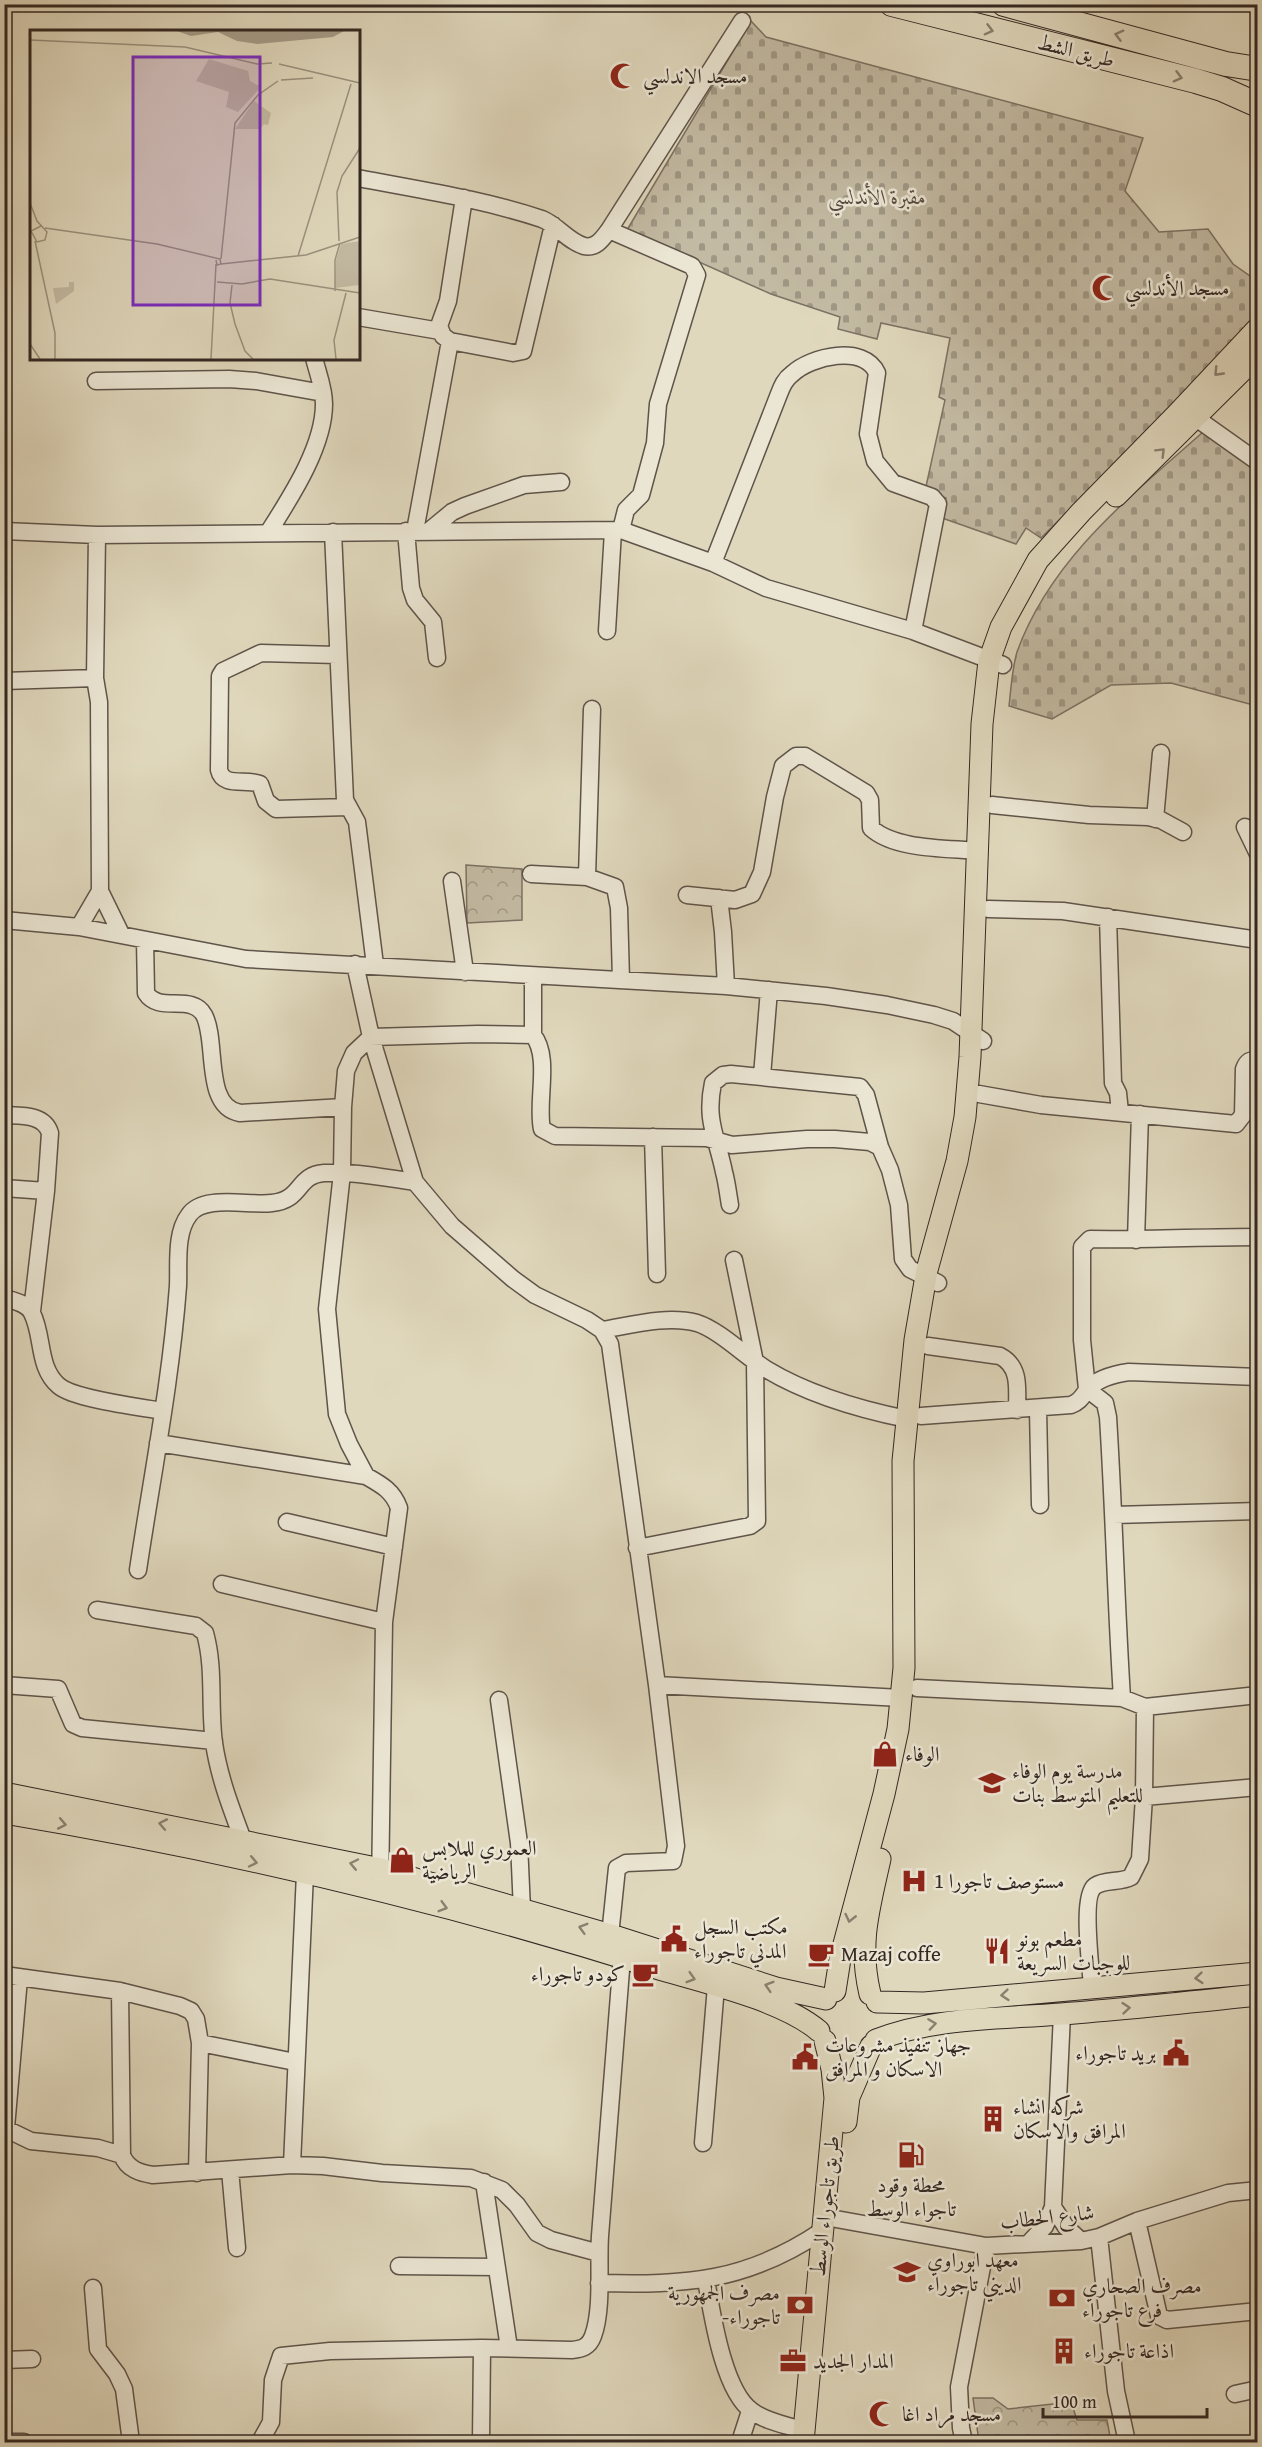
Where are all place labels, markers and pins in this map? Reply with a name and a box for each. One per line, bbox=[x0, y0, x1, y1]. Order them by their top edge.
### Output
place label: مسجد الاندلسي bbox=[643, 60, 748, 96]
mosque icon: مسجد الاندلسي bbox=[608, 61, 638, 91]
place label: مسجد الأندلسي bbox=[1125, 272, 1230, 308]
mosque icon: مسجد الأندلسي bbox=[1090, 273, 1120, 303]
place label: الوفاء bbox=[905, 1738, 939, 1769]
shop icon: الوفاء bbox=[870, 1739, 900, 1769]
place label: مدرسة يوم الوفاء للتعليم المتوسط بنات bbox=[1012, 1755, 1143, 1816]
school or university icon: مدرسة يوم الوفاء للتعليم المتوسط بنات bbox=[977, 1768, 1007, 1798]
place label: العموري للملابس الرياضية bbox=[422, 1832, 537, 1887]
shop icon: العموري للملابس الرياضية bbox=[387, 1845, 417, 1875]
place label: مستوصف تاجورا 1 bbox=[934, 1865, 1064, 1896]
hospital icon: مستوصف تاجورا 1 bbox=[899, 1866, 929, 1896]
place label: مكتب السجل المدني تاجوراء bbox=[694, 1911, 788, 1968]
place label: مطعم بونو للوجبات السريعة bbox=[1015, 1923, 1131, 1978]
public building icon: مكتب السجل المدني تاجوراء bbox=[659, 1924, 689, 1954]
restaurant icon: مطعم بونو للوجبات السريعة bbox=[982, 1936, 1012, 1966]
place label: Mazaj coffe bbox=[841, 1938, 941, 1969]
cafe icon: Mazaj coffe bbox=[806, 1939, 836, 1969]
place label: كودو تاجوراء bbox=[531, 1958, 625, 1989]
cafe icon: كودو تاجوراء bbox=[630, 1959, 660, 1989]
place label: جهاز تنفيذ مشروعات الاسكان و المرافق bbox=[825, 2029, 971, 2084]
place label: بريد تاجوراء bbox=[1075, 2037, 1156, 2068]
public building icon: بريد تاجوراء bbox=[1161, 2038, 1191, 2068]
public building icon: جهاز تنفيذ مشروعات الاسكان و المرافق bbox=[790, 2042, 820, 2072]
place label: شركه انشاء المرافق والاسكان bbox=[1013, 2091, 1126, 2146]
building icon: شركه انشاء المرافق والاسكان bbox=[978, 2104, 1008, 2134]
fuel station icon: محطة وقود تاجواء الوسط bbox=[896, 2140, 926, 2170]
place label: محطة وقود تاجواء الوسط bbox=[866, 2169, 957, 2224]
place label: معهد ابوراوي الديني تاجوراء bbox=[927, 2244, 1021, 2303]
school or university icon: معهد ابوراوي الديني تاجوراء bbox=[892, 2257, 922, 2287]
place label: مصرف الصحاري فرع تاجوراء bbox=[1082, 2270, 1202, 2328]
place label: مصرف الجمهورية -تاجوراء bbox=[668, 2277, 781, 2332]
bank icon: مصرف الصحاري فرع تاجوراء bbox=[1047, 2283, 1077, 2313]
bank icon: مصرف الجمهورية -تاجوراء bbox=[785, 2290, 815, 2320]
place label: اذاعة تاجوراء bbox=[1084, 2335, 1174, 2366]
building icon: اذاعة تاجوراء bbox=[1049, 2336, 1079, 2366]
place label: المدار الجديد bbox=[813, 2345, 894, 2376]
office icon: المدار الجديد bbox=[778, 2346, 808, 2376]
place label: مسجد مراد اغا bbox=[902, 2398, 1001, 2429]
mosque icon: مسجد مراد اغا bbox=[867, 2399, 897, 2429]

